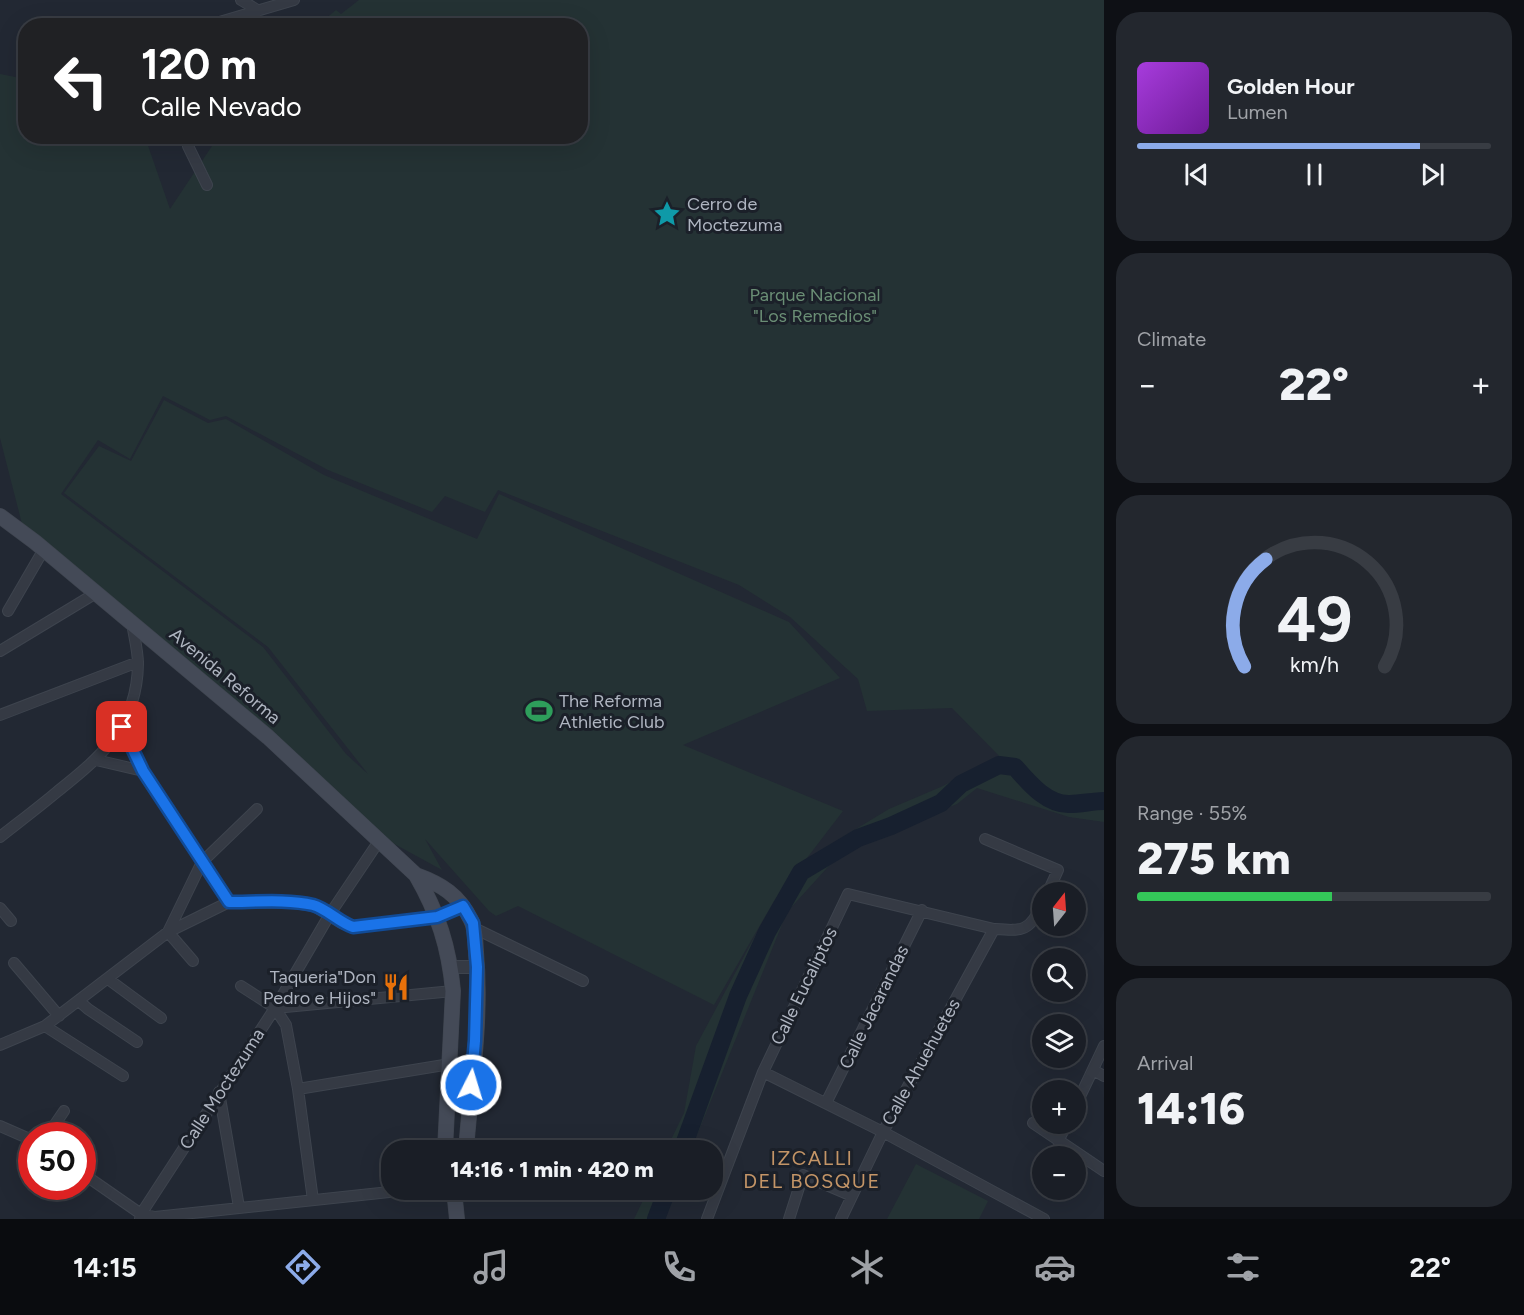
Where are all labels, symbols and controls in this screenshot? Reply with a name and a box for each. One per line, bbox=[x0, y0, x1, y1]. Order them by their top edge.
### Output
text: 120 m bbox=[141, 39, 257, 90]
icon: left bbox=[42, 42, 120, 120]
text: Golden Hour bbox=[1227, 73, 1355, 100]
text: Calle Nevado bbox=[141, 90, 302, 123]
text: Lumen bbox=[1227, 100, 1288, 124]
icon: previous bbox=[1180, 158, 1213, 191]
icon: pause bbox=[1298, 158, 1331, 191]
icon: next bbox=[1416, 158, 1449, 191]
place label: Cerro de Moctezuma bbox=[687, 193, 782, 236]
place icon: Cerro de Moctezuma bbox=[652, 199, 682, 229]
park label: Parque Nacional "Los Remedios" bbox=[750, 284, 880, 327]
text: Climate bbox=[1137, 327, 1206, 351]
text: 22° bbox=[1279, 357, 1349, 411]
text: − bbox=[1137, 365, 1158, 404]
text: + bbox=[1470, 365, 1491, 404]
text: 49 bbox=[1276, 582, 1352, 657]
street label: Avenida Reforma bbox=[165, 623, 285, 729]
text: km/h bbox=[1290, 652, 1338, 677]
place label: The Reforma Athletic Club bbox=[559, 690, 665, 733]
sports icon: The Reforma Athletic Club bbox=[524, 696, 554, 726]
pin bbox=[96, 701, 147, 752]
icon: arrive bbox=[105, 710, 138, 743]
text: Range · 55% bbox=[1137, 801, 1247, 825]
text: 275 km bbox=[1137, 831, 1291, 885]
north arrow bbox=[1032, 882, 1086, 936]
map controls bbox=[1032, 882, 1086, 1200]
street label: Calle Eucaliptos bbox=[766, 924, 842, 1048]
street label: Calle Jacarandas bbox=[834, 941, 914, 1073]
button: search bbox=[1032, 948, 1086, 1002]
place label: Taqueria"Don Pedro e Hijos" bbox=[263, 966, 376, 1009]
restaurant icon: Taqueria"Don Pedro e Hijos" bbox=[381, 972, 411, 1002]
street label: Calle Ahuehuetes bbox=[877, 995, 965, 1129]
button: layers bbox=[1032, 1014, 1086, 1068]
street label: Calle Moctezuma bbox=[175, 1024, 269, 1154]
text: Arrival bbox=[1137, 1051, 1193, 1075]
position arrow bbox=[439, 1053, 503, 1117]
button: + bbox=[1032, 1080, 1086, 1134]
text: 14:16 bbox=[1137, 1081, 1245, 1135]
speed limit sign: 50 bbox=[18, 1122, 96, 1200]
district label: IZCALLI DEL BOSQUE bbox=[743, 1146, 881, 1193]
button: − bbox=[1032, 1146, 1086, 1200]
text: 14:16 · 1 min · 420 m bbox=[450, 1156, 654, 1183]
icon: directions bbox=[282, 1246, 324, 1288]
icon: music bbox=[470, 1246, 512, 1288]
icon: phone bbox=[658, 1246, 700, 1288]
icon: climate bbox=[846, 1246, 888, 1288]
icon: car bbox=[1034, 1246, 1076, 1288]
icon: filters bbox=[1222, 1246, 1264, 1288]
text: 14:15 bbox=[73, 1251, 137, 1284]
text: 22° bbox=[1410, 1251, 1451, 1284]

